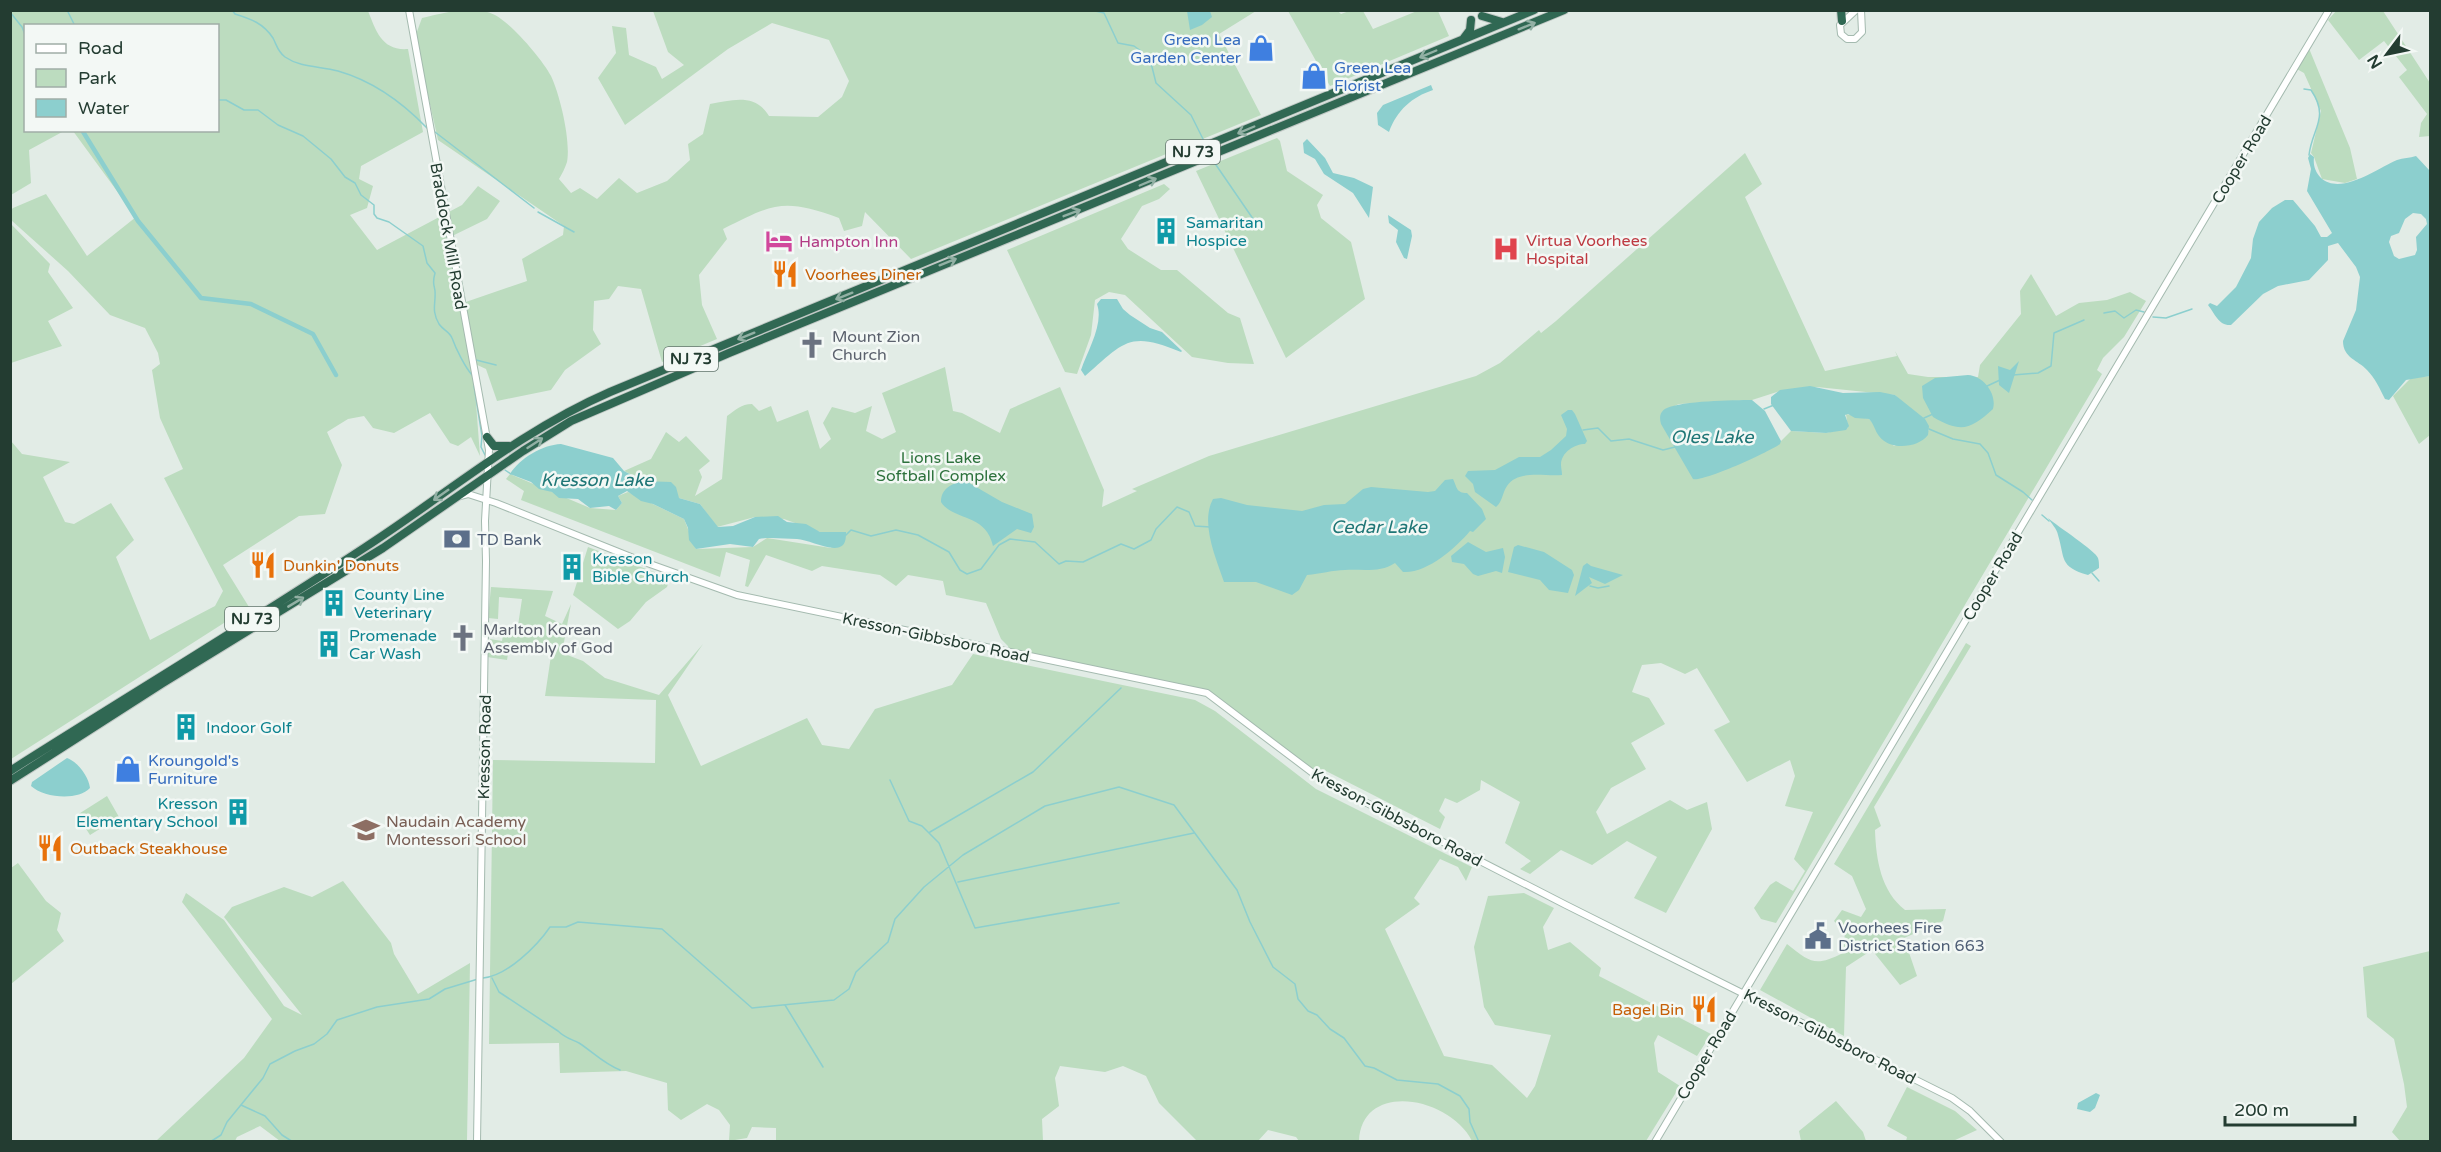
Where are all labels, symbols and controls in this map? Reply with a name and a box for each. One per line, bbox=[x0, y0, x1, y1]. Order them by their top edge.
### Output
one-way arrow bbox=[1517, 20, 1536, 31]
legend bbox=[24, 24, 219, 132]
north arrow bbox=[2357, 24, 2417, 84]
place label: Green Lea Garden Center bbox=[1130, 30, 1242, 68]
shop icon: Green Lea Garden Center bbox=[1246, 33, 1276, 63]
text: Road bbox=[78, 37, 123, 59]
one-way arrow bbox=[1419, 49, 1437, 60]
text: N bbox=[2363, 51, 2387, 72]
place label: Green Lea Florist bbox=[1334, 58, 1411, 96]
shop icon: Green Lea Florist bbox=[1299, 61, 1329, 91]
text: Park bbox=[78, 67, 117, 89]
text: Water bbox=[78, 97, 129, 119]
street label: Cooper Road bbox=[2208, 112, 2276, 208]
one-way arrow bbox=[1237, 125, 1255, 136]
road number: NJ 73 bbox=[1166, 140, 1220, 164]
street label: Braddock Mill Road bbox=[425, 161, 471, 311]
one-way arrow bbox=[1139, 175, 1157, 186]
one-way arrow bbox=[1062, 207, 1081, 218]
place label: Samaritan Hospice bbox=[1186, 213, 1264, 251]
building icon: Samaritan Hospice bbox=[1151, 216, 1181, 246]
hotel icon: Hampton Inn bbox=[764, 226, 794, 256]
place label: Virtua Voorhees Hospital bbox=[1526, 231, 1647, 269]
place label: Hampton Inn bbox=[799, 232, 898, 252]
hospital icon: Virtua Voorhees Hospital bbox=[1491, 234, 1521, 264]
one-way arrow bbox=[938, 256, 957, 267]
restaurant icon: Voorhees Diner bbox=[770, 259, 800, 289]
place label: Voorhees Diner bbox=[805, 265, 922, 285]
one-way arrow bbox=[836, 291, 854, 302]
place label: Mount Zion Church bbox=[832, 327, 920, 365]
church icon: Mount Zion Church bbox=[797, 330, 827, 360]
one-way arrow bbox=[737, 331, 756, 342]
road number: NJ 73 bbox=[664, 347, 718, 371]
water label: Oles Lake bbox=[1671, 426, 1754, 448]
one-way arrow bbox=[526, 436, 543, 448]
park label: Lions Lake Softball Complex bbox=[876, 448, 1006, 486]
water label: Kresson Lake bbox=[540, 469, 654, 491]
one-way arrow bbox=[433, 489, 449, 501]
water label: Cedar Lake bbox=[1331, 516, 1428, 538]
bank icon: TD Bank bbox=[442, 524, 472, 554]
street label: Cooper Road bbox=[1959, 529, 2027, 625]
place label: TD Bank bbox=[477, 530, 542, 550]
place label: Kresson Bible Church bbox=[592, 549, 689, 587]
restaurant icon: Dunkin' Donuts bbox=[248, 550, 278, 580]
building icon: Kresson Bible Church bbox=[557, 552, 587, 582]
place label: Dunkin' Donuts bbox=[283, 556, 399, 576]
place label: County Line Veterinary bbox=[354, 585, 445, 623]
building icon: County Line Veterinary bbox=[319, 588, 349, 618]
one-way arrow bbox=[287, 596, 304, 608]
road number: NJ 73 bbox=[225, 607, 279, 631]
street label: Kresson-Gibbsboro Road bbox=[840, 608, 1031, 668]
place label: Marlton Korean Assembly of God bbox=[483, 620, 613, 658]
church icon: Marlton Korean Assembly of God bbox=[448, 623, 478, 653]
place label: Promenade Car Wash bbox=[349, 626, 437, 664]
building icon: Promenade Car Wash bbox=[314, 629, 344, 659]
street label: Kresson Road bbox=[474, 694, 496, 800]
building icon: Indoor Golf bbox=[171, 712, 201, 742]
place label: Indoor Golf bbox=[206, 718, 293, 738]
place label: Kroungold's Furniture bbox=[148, 751, 239, 789]
shop icon: Kroungold's Furniture bbox=[113, 754, 143, 784]
street label: Kresson-Gibbsboro Road bbox=[1308, 764, 1485, 872]
place label: Kresson Elementary School bbox=[76, 794, 218, 832]
building icon: Kresson Elementary School bbox=[223, 797, 253, 827]
place label: Naudain Academy Montessori School bbox=[386, 812, 527, 850]
school or university icon: Naudain Academy Montessori School bbox=[351, 815, 381, 845]
restaurant icon: Outback Steakhouse bbox=[35, 833, 65, 863]
place label: Outback Steakhouse bbox=[70, 839, 227, 859]
place label: Voorhees Fire District Station 663 bbox=[1838, 918, 1985, 956]
public building icon: Voorhees Fire District Station 663 bbox=[1803, 921, 1833, 951]
street label: Kresson-Gibbsboro Road bbox=[1740, 985, 1919, 1089]
restaurant icon: Bagel Bin bbox=[1689, 994, 1719, 1024]
place label: Bagel Bin bbox=[1612, 1000, 1684, 1020]
street label: Cooper Road bbox=[1673, 1008, 1741, 1104]
scale bar bbox=[2225, 1089, 2356, 1127]
text: 200 m bbox=[2234, 1099, 2289, 1121]

